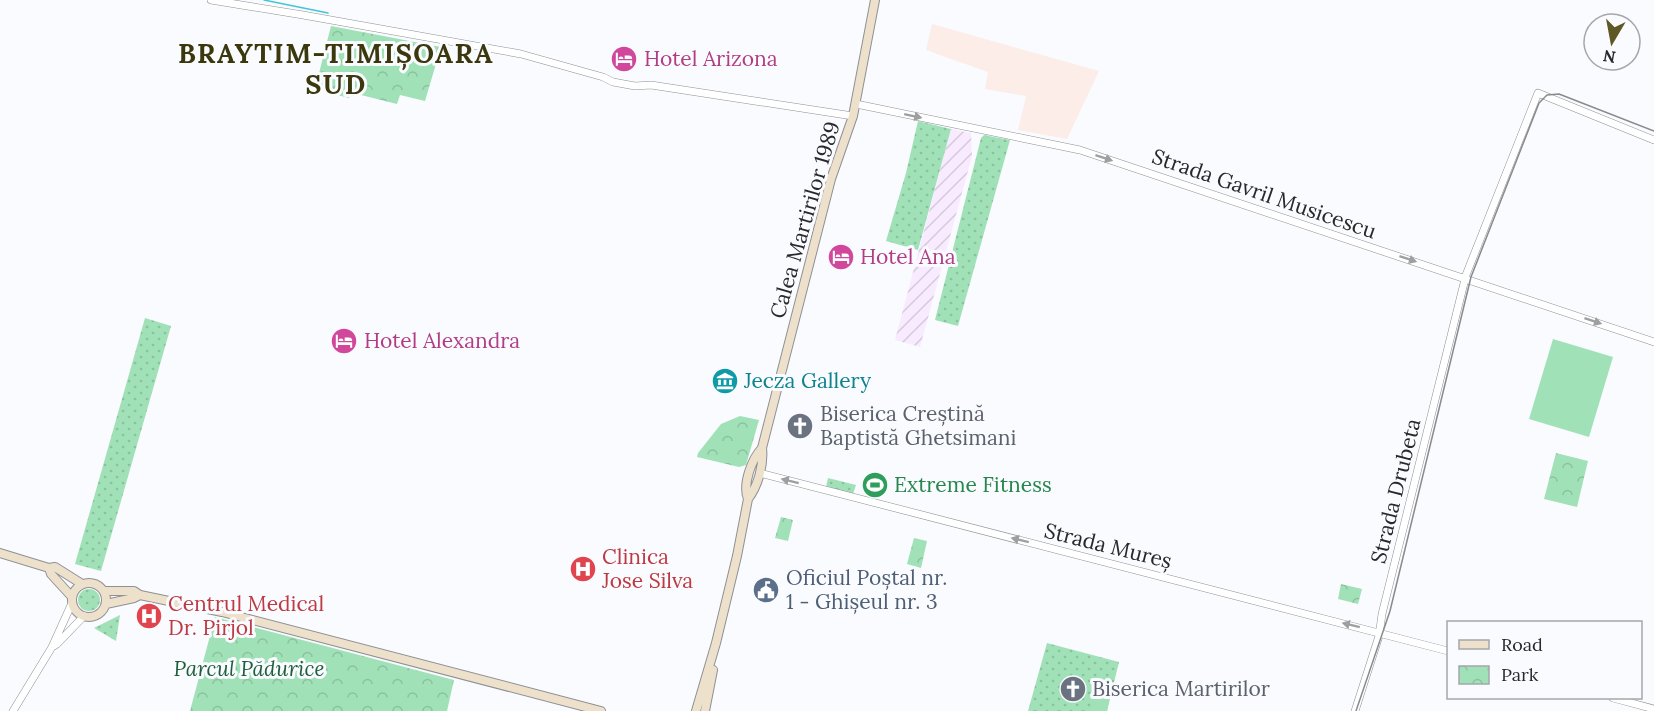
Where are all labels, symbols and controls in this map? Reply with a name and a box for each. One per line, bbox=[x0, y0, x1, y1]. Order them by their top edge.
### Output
north arrow bbox=[1582, 12, 1642, 72]
district label: BRAYTIM-TIMIȘOARA SUD bbox=[178, 36, 494, 101]
hotel icon: Hotel Arizona bbox=[609, 44, 639, 74]
place label: Hotel Arizona bbox=[644, 45, 778, 72]
text: N bbox=[1602, 46, 1617, 68]
one-way arrow bbox=[904, 112, 923, 121]
street label: Calea Martirilor 1989 bbox=[763, 118, 846, 321]
street label: Strada Gavril Musicescu bbox=[1148, 142, 1380, 245]
one-way arrow bbox=[1095, 154, 1113, 163]
hotel icon: Hotel Ana bbox=[826, 242, 856, 272]
place label: Hotel Ana bbox=[860, 243, 956, 270]
one-way arrow bbox=[1399, 255, 1417, 265]
one-way arrow bbox=[1584, 317, 1602, 327]
hotel icon: Hotel Alexandra bbox=[329, 326, 359, 356]
place label: Hotel Alexandra bbox=[364, 327, 520, 354]
museum icon: Jecza Gallery bbox=[710, 366, 740, 396]
place label: Jecza Gallery bbox=[743, 367, 871, 394]
place label: Biserica Creștină Baptistă Ghetsimani bbox=[820, 400, 1017, 451]
church icon: Biserica Creștină Baptistă Ghetsimani bbox=[785, 411, 815, 441]
street label: Strada Drubeta bbox=[1364, 415, 1427, 566]
sports icon: Extreme Fitness bbox=[860, 470, 890, 500]
place label: Extreme Fitness bbox=[894, 471, 1052, 498]
one-way arrow bbox=[781, 475, 799, 485]
street label: Strada Mureș bbox=[1042, 517, 1175, 574]
one-way arrow bbox=[1011, 535, 1029, 544]
place label: Clinica Jose Silva bbox=[601, 543, 693, 594]
hospital icon: Clinica Jose Silva bbox=[568, 554, 598, 584]
place label: Oficiul Poștal nr. 1 - Ghișeul nr. 3 bbox=[786, 564, 947, 615]
public building icon: Oficiul Poștal nr. 1 - Ghișeul nr. 3 bbox=[751, 575, 781, 605]
place label: Centrul Medical Dr. Pirjol bbox=[168, 590, 324, 641]
hospital icon: Centrul Medical Dr. Pirjol bbox=[134, 601, 164, 631]
one-way arrow bbox=[1342, 619, 1361, 629]
legend bbox=[1447, 621, 1642, 699]
text: Road bbox=[1501, 633, 1543, 656]
park label: Parcul Pădurice bbox=[174, 655, 324, 682]
text: Park bbox=[1501, 663, 1539, 686]
church icon: Biserica Martirilor bbox=[1058, 674, 1088, 704]
place label: Biserica Martirilor bbox=[1092, 675, 1270, 702]

